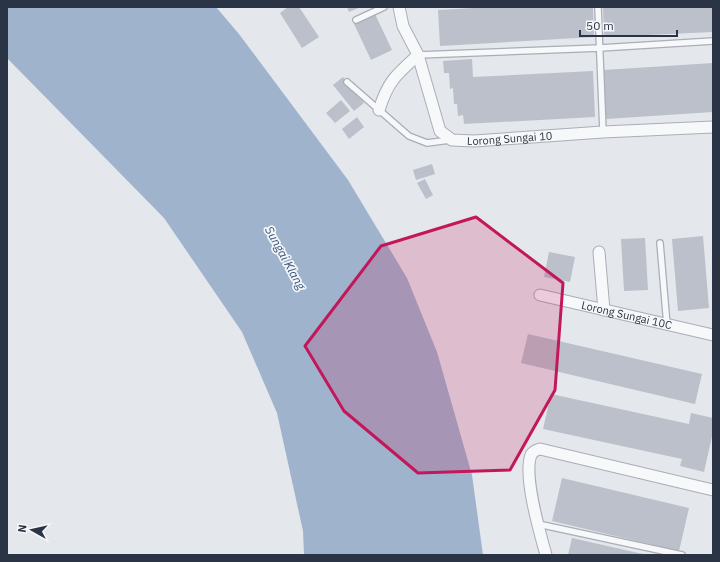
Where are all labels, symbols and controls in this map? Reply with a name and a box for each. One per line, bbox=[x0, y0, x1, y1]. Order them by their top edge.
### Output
scale bar bbox=[580, 12, 677, 38]
text: 50 m bbox=[586, 18, 614, 33]
street label: Lorong Sungai 10 bbox=[467, 129, 553, 148]
water label: Sungai Klang bbox=[262, 224, 309, 293]
street label: Lorong Sungai 10C bbox=[580, 298, 673, 332]
north arrow bbox=[12, 510, 52, 550]
text: N bbox=[15, 524, 30, 534]

